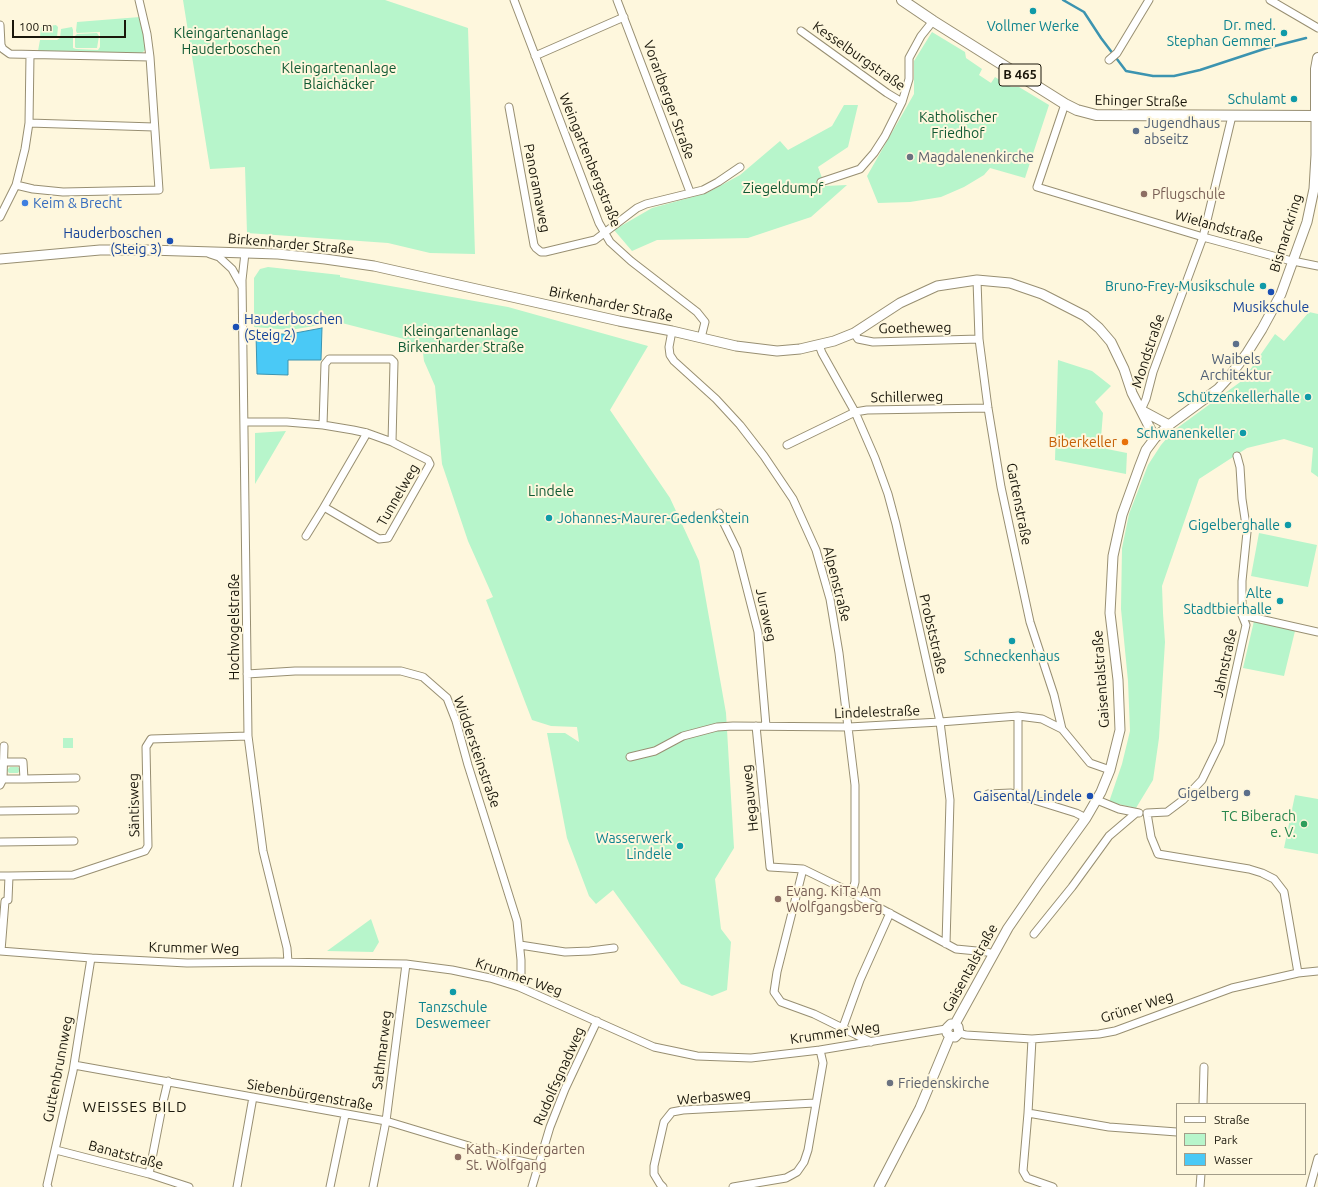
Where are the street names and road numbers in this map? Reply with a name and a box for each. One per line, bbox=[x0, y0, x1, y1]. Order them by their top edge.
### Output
street label: Kesselburgstraße bbox=[809, 18, 909, 94]
street label: Vorarlberger Straße bbox=[640, 38, 698, 162]
road number: B 465 bbox=[999, 64, 1041, 86]
street label: Weingartenbergstraße bbox=[555, 91, 625, 229]
street label: Ehinger Straße bbox=[1094, 92, 1188, 110]
street label: Panoramaweg bbox=[520, 142, 554, 234]
street label: Bismarckring bbox=[1266, 192, 1306, 274]
street label: Wielandstraße bbox=[1173, 206, 1265, 248]
street label: Birkenharder Straße bbox=[227, 230, 355, 258]
street label: Birkenharder Straße bbox=[547, 283, 675, 325]
street label: Mondstraße bbox=[1128, 312, 1168, 390]
street label: Goetheweg bbox=[878, 319, 952, 337]
street label: Schillerweg bbox=[871, 388, 943, 406]
street label: Tunnelweg bbox=[373, 461, 423, 529]
street label: Gartenstraße bbox=[1003, 462, 1035, 546]
street label: Alpenstraße bbox=[820, 545, 854, 623]
street label: Hochvogelstraße bbox=[226, 573, 242, 681]
street label: Juraweg bbox=[752, 587, 780, 643]
street label: Probststraße bbox=[916, 592, 950, 676]
street label: Jahnstraße bbox=[1209, 627, 1241, 699]
street label: Gaisentalstraße bbox=[1089, 629, 1113, 729]
street label: Widdersteinstraße bbox=[450, 694, 504, 810]
street label: Lindelestraße bbox=[834, 702, 920, 722]
street label: Hegauweg bbox=[738, 764, 762, 832]
street label: Säntisweg bbox=[125, 773, 143, 837]
street label: Gaisentalstraße bbox=[939, 921, 1001, 1015]
street label: Krummer Weg bbox=[148, 939, 240, 957]
street label: Krummer Weg bbox=[473, 954, 565, 1000]
street label: Grüner Weg bbox=[1099, 987, 1175, 1027]
street label: Sathmarweg bbox=[369, 1010, 395, 1090]
street label: Guttenbrunnweg bbox=[39, 1014, 77, 1124]
street label: Krummer Weg bbox=[789, 1018, 881, 1048]
street label: Rudolfsgnadweg bbox=[530, 1024, 588, 1128]
street label: Siebenbürgenstraße bbox=[246, 1076, 374, 1114]
street label: Werbasweg bbox=[676, 1085, 752, 1109]
street label: Banatstraße bbox=[87, 1137, 165, 1173]

